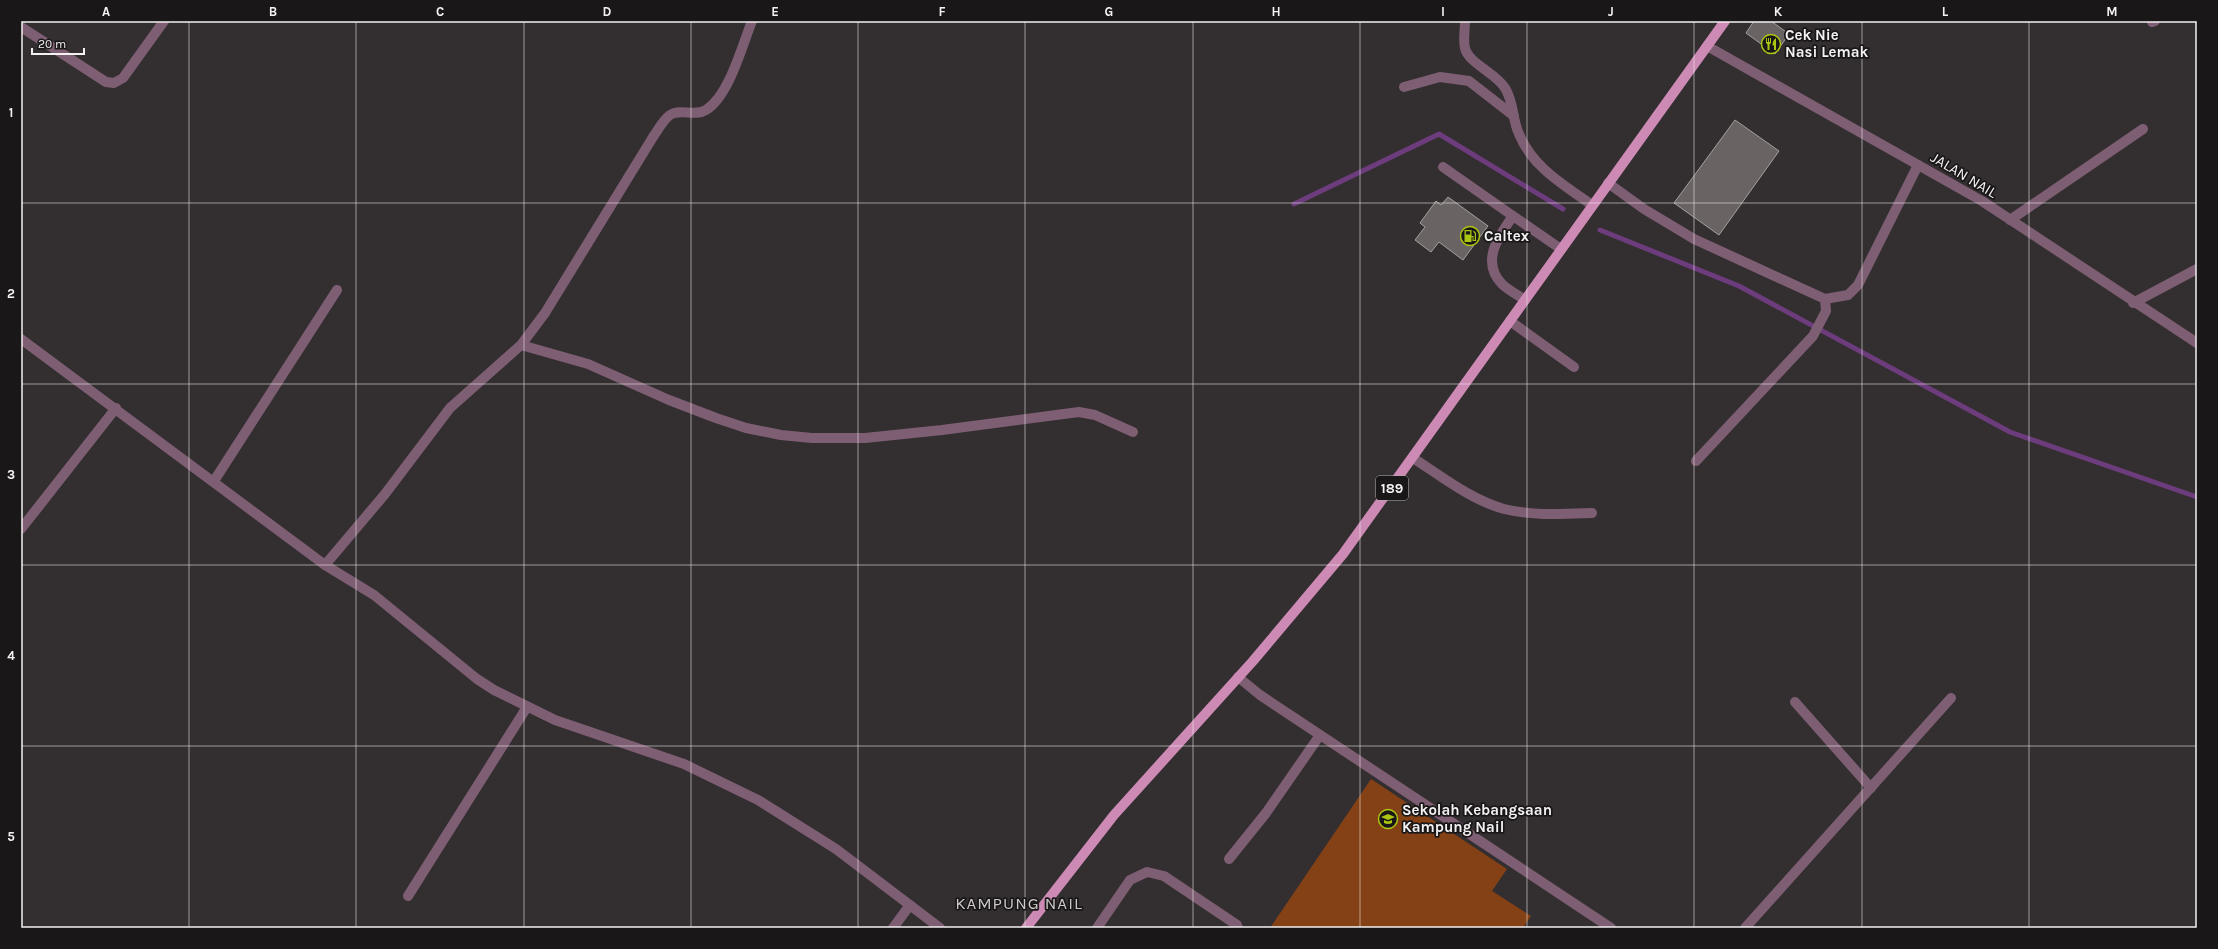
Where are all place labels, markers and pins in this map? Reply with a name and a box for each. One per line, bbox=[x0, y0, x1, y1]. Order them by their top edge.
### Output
place label: Cek Nie Nasi Lemak bbox=[1785, 26, 1869, 61]
restaurant icon: Cek Nie Nasi Lemak bbox=[1760, 33, 1782, 55]
fuel station icon: Caltex bbox=[1459, 225, 1481, 247]
place label: Caltex bbox=[1484, 227, 1530, 245]
place label: Sekolah Kebangsaan Kampung Nail bbox=[1402, 801, 1552, 836]
school or university icon: Sekolah Kebangsaan Kampung Nail bbox=[1377, 808, 1399, 830]

